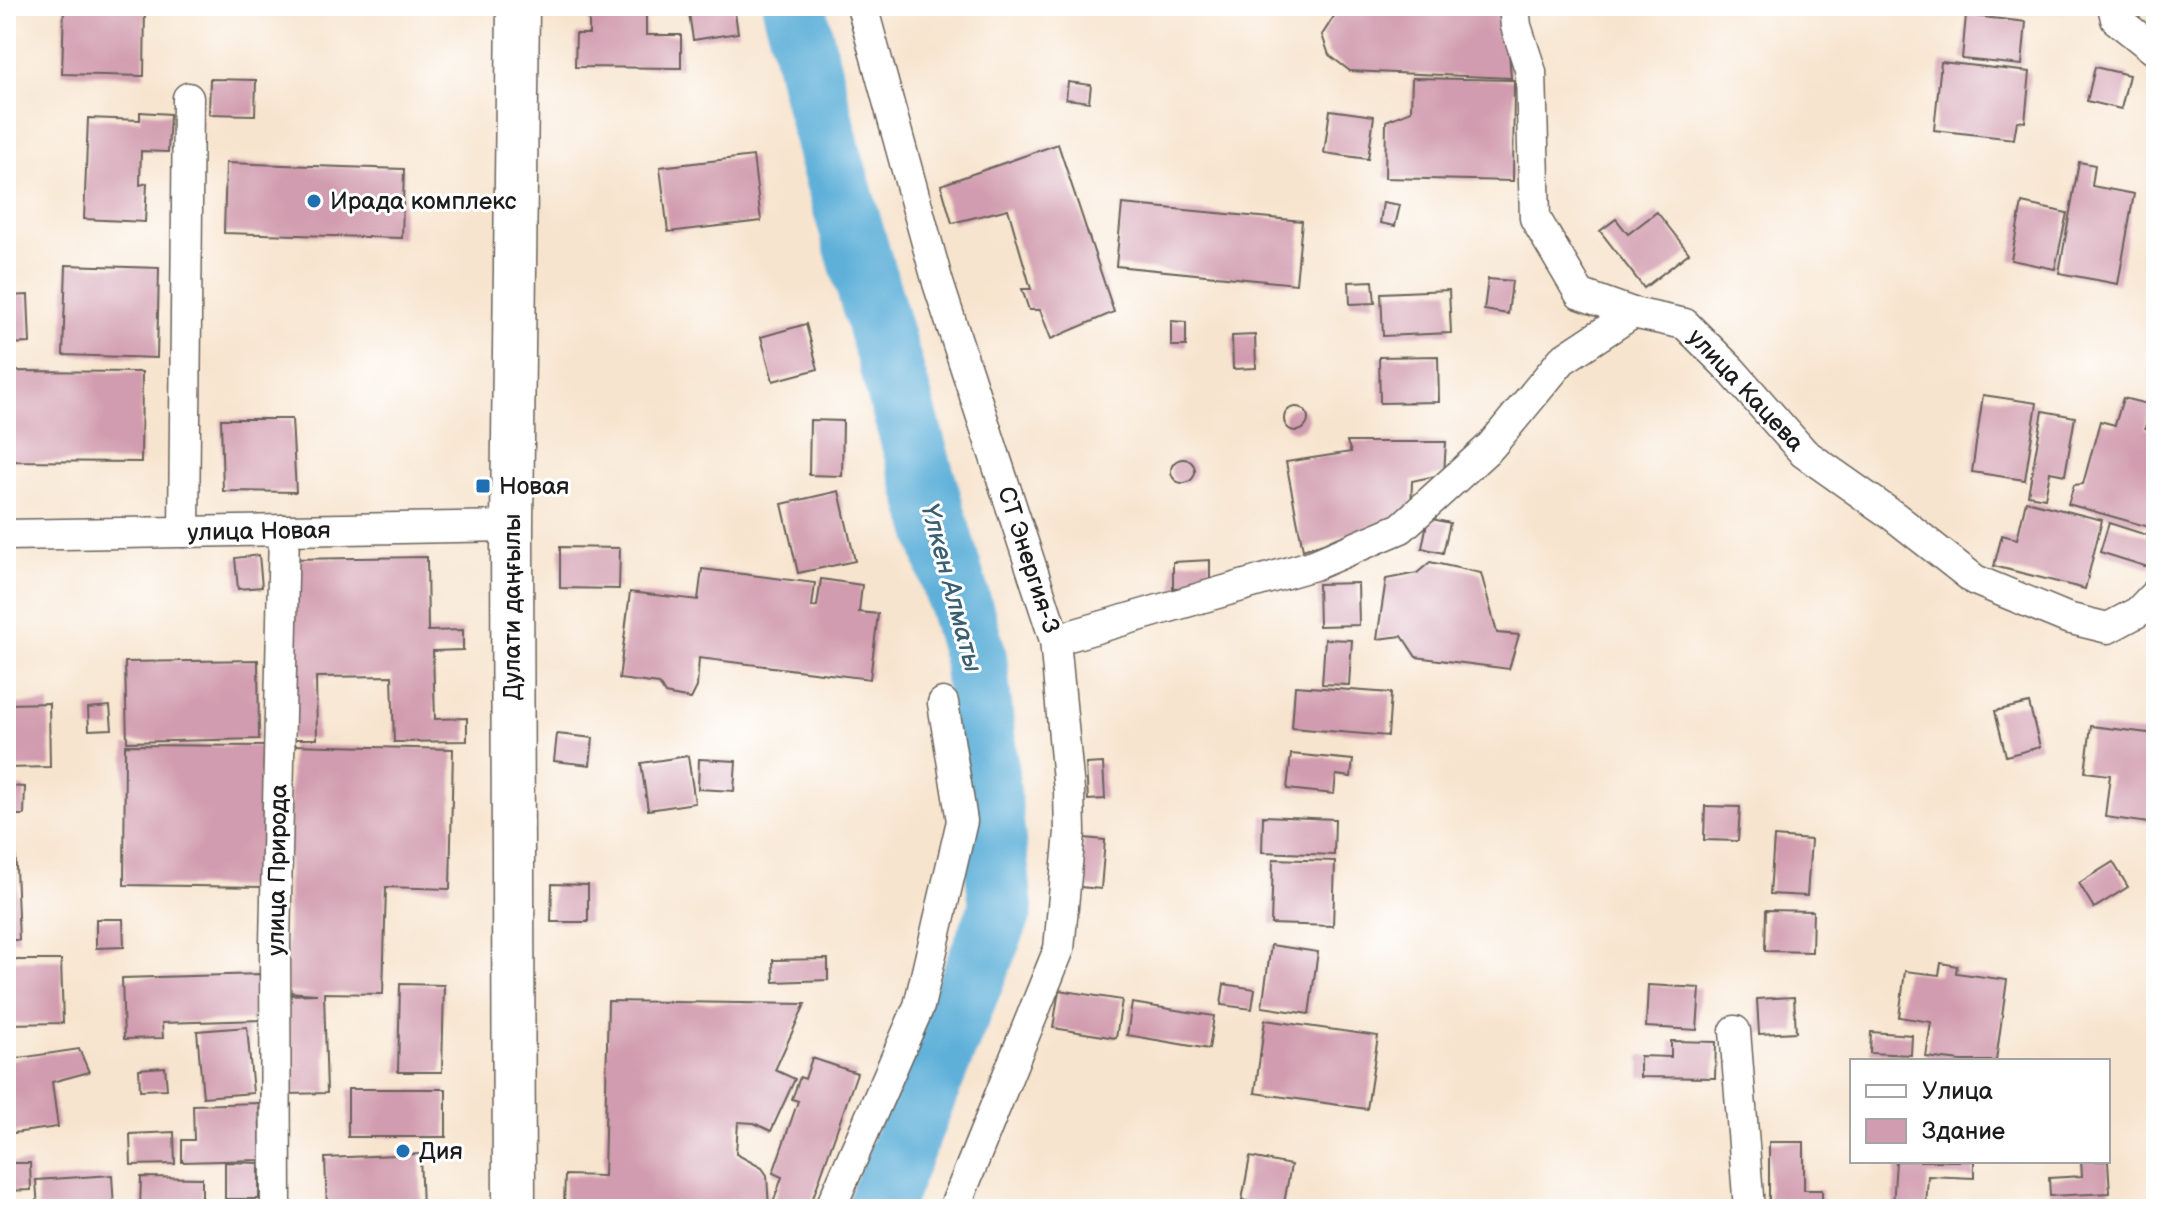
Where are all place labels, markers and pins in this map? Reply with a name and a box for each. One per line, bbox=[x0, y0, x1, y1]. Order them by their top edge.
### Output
place label: Ирада комплекс bbox=[330, 187, 517, 216]
marker: Ирада комплекс bbox=[305, 192, 323, 210]
place label: Новая bbox=[499, 472, 569, 501]
marker: Новая bbox=[474, 477, 492, 495]
place label: Дия bbox=[419, 1137, 463, 1166]
marker: Дия bbox=[394, 1142, 412, 1160]

